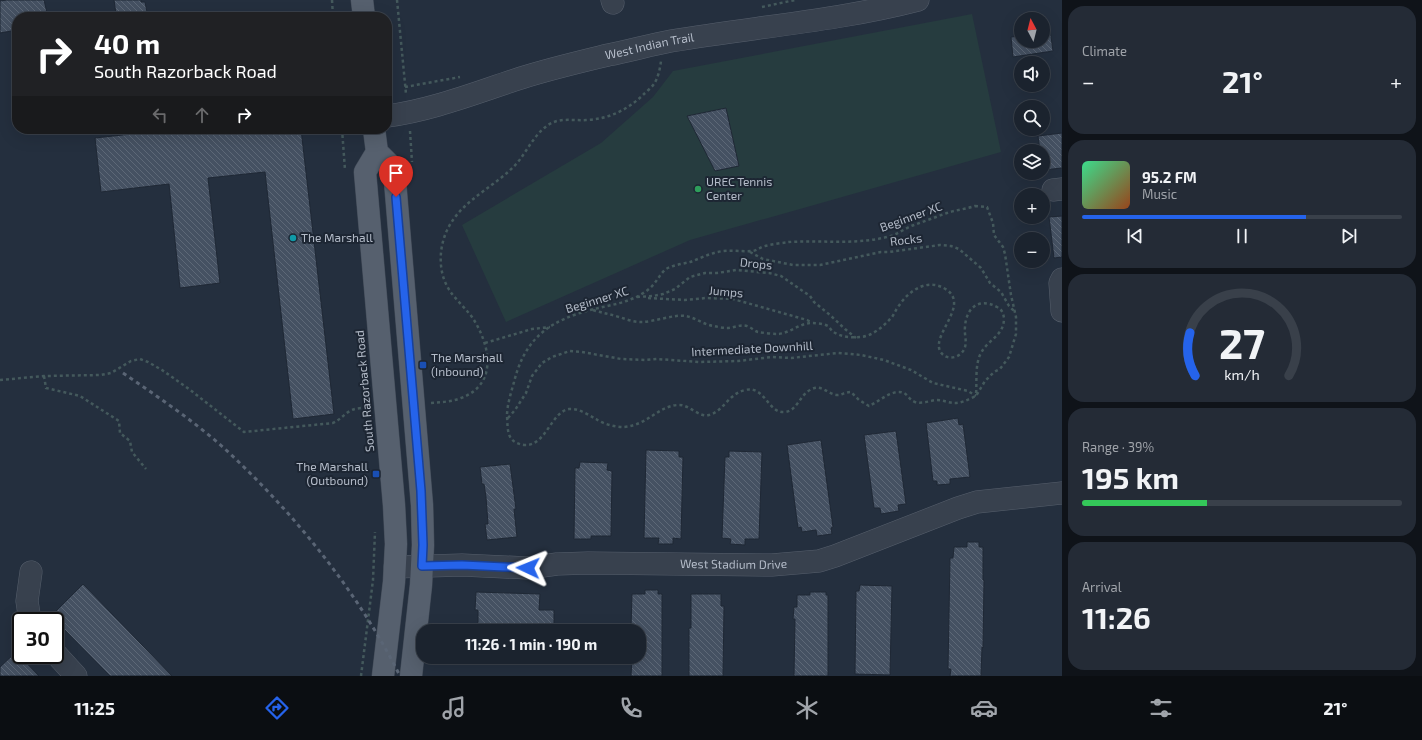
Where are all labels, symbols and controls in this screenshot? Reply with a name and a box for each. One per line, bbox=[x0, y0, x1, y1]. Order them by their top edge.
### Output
north arrow bbox=[1014, 12, 1050, 48]
map controls bbox=[1014, 12, 1050, 268]
text: 40 m bbox=[94, 26, 160, 60]
icon: right bbox=[28, 28, 80, 80]
street label: West Indian Trail bbox=[604, 29, 695, 61]
text: Climate bbox=[1082, 43, 1127, 59]
button: sound bbox=[1014, 56, 1050, 92]
text: South Razorback Road bbox=[94, 60, 277, 82]
text: 21° bbox=[1222, 63, 1263, 99]
text: − bbox=[1082, 68, 1095, 94]
text: + bbox=[1390, 68, 1402, 94]
button: search bbox=[1014, 100, 1050, 136]
icon: left bbox=[149, 104, 171, 126]
icon: ahead bbox=[191, 104, 213, 126]
icon: right bbox=[233, 104, 255, 126]
button: layers bbox=[1014, 144, 1050, 180]
pin bbox=[379, 156, 413, 197]
icon: arrive bbox=[385, 162, 407, 184]
text: 95.2 FM bbox=[1142, 168, 1197, 186]
place label: UREC Tennis Center bbox=[706, 174, 772, 202]
marker: UREC Tennis Center bbox=[693, 184, 703, 194]
text: Music bbox=[1142, 186, 1177, 202]
button: + bbox=[1014, 188, 1050, 224]
street label: Beginner XC bbox=[878, 198, 944, 234]
icon: previous bbox=[1124, 225, 1146, 247]
icon: pause bbox=[1231, 225, 1253, 247]
icon: next bbox=[1338, 225, 1360, 247]
place label: The Marshall bbox=[301, 230, 373, 244]
street label: Rocks bbox=[889, 230, 923, 248]
button: − bbox=[1014, 232, 1050, 268]
marker: The Marshall bbox=[288, 233, 298, 243]
street label: Drops bbox=[739, 254, 773, 272]
street label: Beginner XC bbox=[564, 283, 630, 315]
street label: Jumps bbox=[708, 283, 744, 299]
text: 27 bbox=[1219, 317, 1265, 367]
street label: South Razorback Road bbox=[352, 330, 376, 452]
street label: Intermediate Downhill bbox=[691, 338, 814, 358]
place label: The Marshall (Inbound) bbox=[431, 350, 503, 378]
marker: The Marshall (Inbound) bbox=[418, 360, 428, 370]
text: km/h bbox=[1224, 366, 1260, 383]
text: Range · 39% bbox=[1082, 439, 1154, 455]
place label: The Marshall (Outbound) bbox=[296, 459, 368, 487]
text: 195 km bbox=[1082, 459, 1179, 495]
marker: The Marshall (Outbound) bbox=[371, 469, 381, 479]
position arrow bbox=[507, 547, 549, 589]
street label: West Stadium Drive bbox=[680, 556, 788, 571]
text: Arrival bbox=[1082, 579, 1122, 595]
text: 11:26 bbox=[1082, 599, 1151, 635]
speed limit sign: 30 bbox=[12, 612, 64, 664]
text: 11:26 · 1 min · 190 m bbox=[465, 635, 597, 653]
icon: directions bbox=[263, 694, 291, 722]
icon: music bbox=[440, 694, 468, 722]
icon: phone bbox=[617, 694, 645, 722]
icon: climate bbox=[793, 694, 821, 722]
icon: car bbox=[970, 694, 998, 722]
icon: filters bbox=[1147, 694, 1175, 722]
text: 11:25 bbox=[74, 697, 115, 719]
text: 21° bbox=[1323, 697, 1348, 719]

